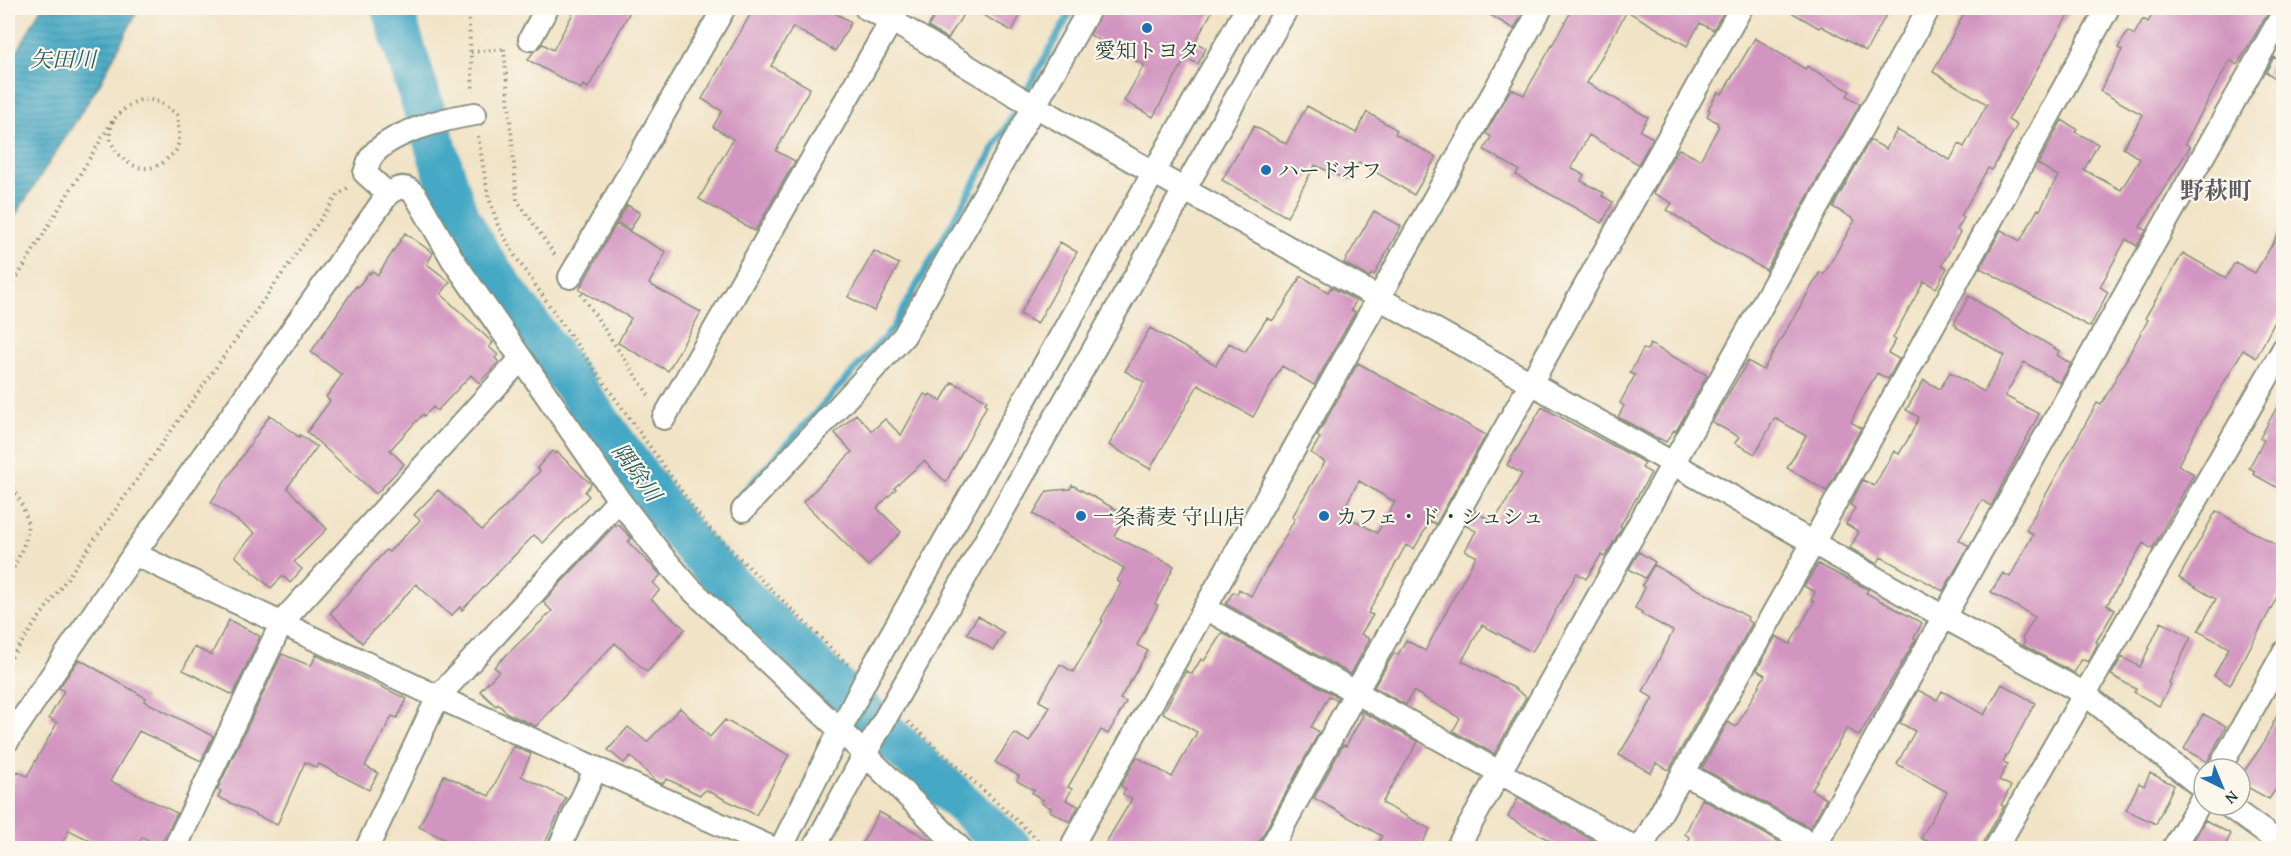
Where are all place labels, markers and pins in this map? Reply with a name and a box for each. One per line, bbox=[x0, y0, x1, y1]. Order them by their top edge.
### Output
marker: 愛知トヨタ bbox=[1140, 21, 1154, 35]
place label: 愛知トヨタ bbox=[1095, 35, 1200, 66]
place label: ハードオフ bbox=[1278, 155, 1382, 186]
marker: ハードオフ bbox=[1259, 163, 1273, 177]
place label: 一条蕎麦 守山店 bbox=[1093, 501, 1245, 532]
place label: カフェ・ド・シュシュ bbox=[1336, 501, 1544, 532]
marker: 一条蕎麦 守山店 bbox=[1074, 509, 1088, 523]
marker: カフェ・ド・シュシュ bbox=[1317, 509, 1331, 523]

